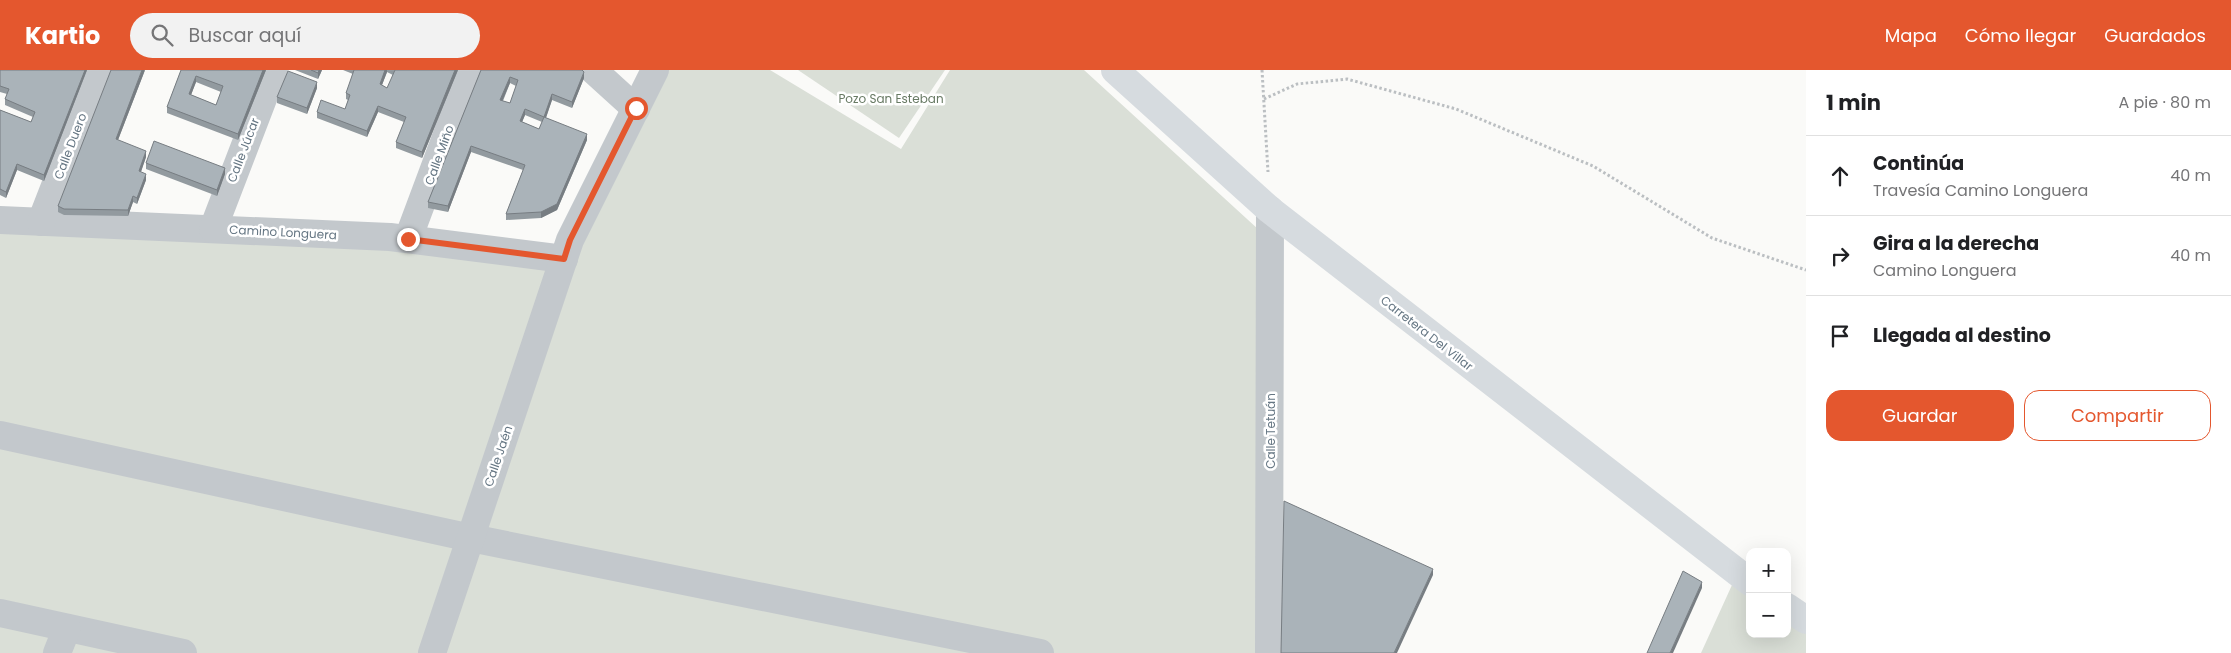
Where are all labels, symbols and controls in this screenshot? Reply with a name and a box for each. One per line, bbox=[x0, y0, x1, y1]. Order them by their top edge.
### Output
search box bbox=[130, 13, 480, 58]
text: Kartio bbox=[25, 19, 100, 52]
icon: search bbox=[148, 21, 176, 49]
text: Buscar aquí bbox=[188, 22, 301, 49]
text: Mapa bbox=[1885, 23, 1937, 48]
text: Cómo llegar bbox=[1965, 23, 2076, 48]
text: Guardados bbox=[2104, 23, 2206, 48]
text: 1 min bbox=[1826, 88, 1881, 117]
park label: Pozo San Esteban bbox=[838, 90, 944, 107]
text: A pie · 80 m bbox=[2118, 91, 2211, 114]
route start bbox=[625, 97, 648, 120]
street label: Calle Duero bbox=[50, 110, 91, 182]
street label: Calle Júcar bbox=[223, 115, 263, 185]
street label: Calle Miño bbox=[420, 122, 458, 187]
text: Continúa bbox=[1873, 150, 1964, 177]
icon: ahead bbox=[1826, 162, 1854, 190]
text: 40 m bbox=[2170, 164, 2211, 187]
text: Travesía Camino Longuera bbox=[1873, 179, 2088, 202]
street label: Camino Longuera bbox=[229, 221, 337, 243]
route end bbox=[397, 228, 420, 251]
text: Gira a la derecha bbox=[1873, 230, 2039, 257]
icon: right bbox=[1826, 242, 1854, 270]
text: 40 m bbox=[2170, 244, 2211, 267]
text: Camino Longuera bbox=[1873, 259, 2017, 282]
street label: Carretera Del Villar bbox=[1377, 292, 1477, 375]
icon: arrive bbox=[1826, 322, 1854, 350]
text: Llegada al destino bbox=[1873, 322, 2051, 349]
button: Guardar bbox=[1826, 390, 2014, 441]
button: Compartir bbox=[2024, 390, 2211, 441]
street label: Calle Tetuán bbox=[1262, 393, 1279, 469]
street label: Calle Jaén bbox=[480, 423, 516, 489]
map controls bbox=[1746, 548, 1791, 638]
button: + bbox=[1746, 548, 1791, 593]
button: − bbox=[1746, 593, 1791, 638]

